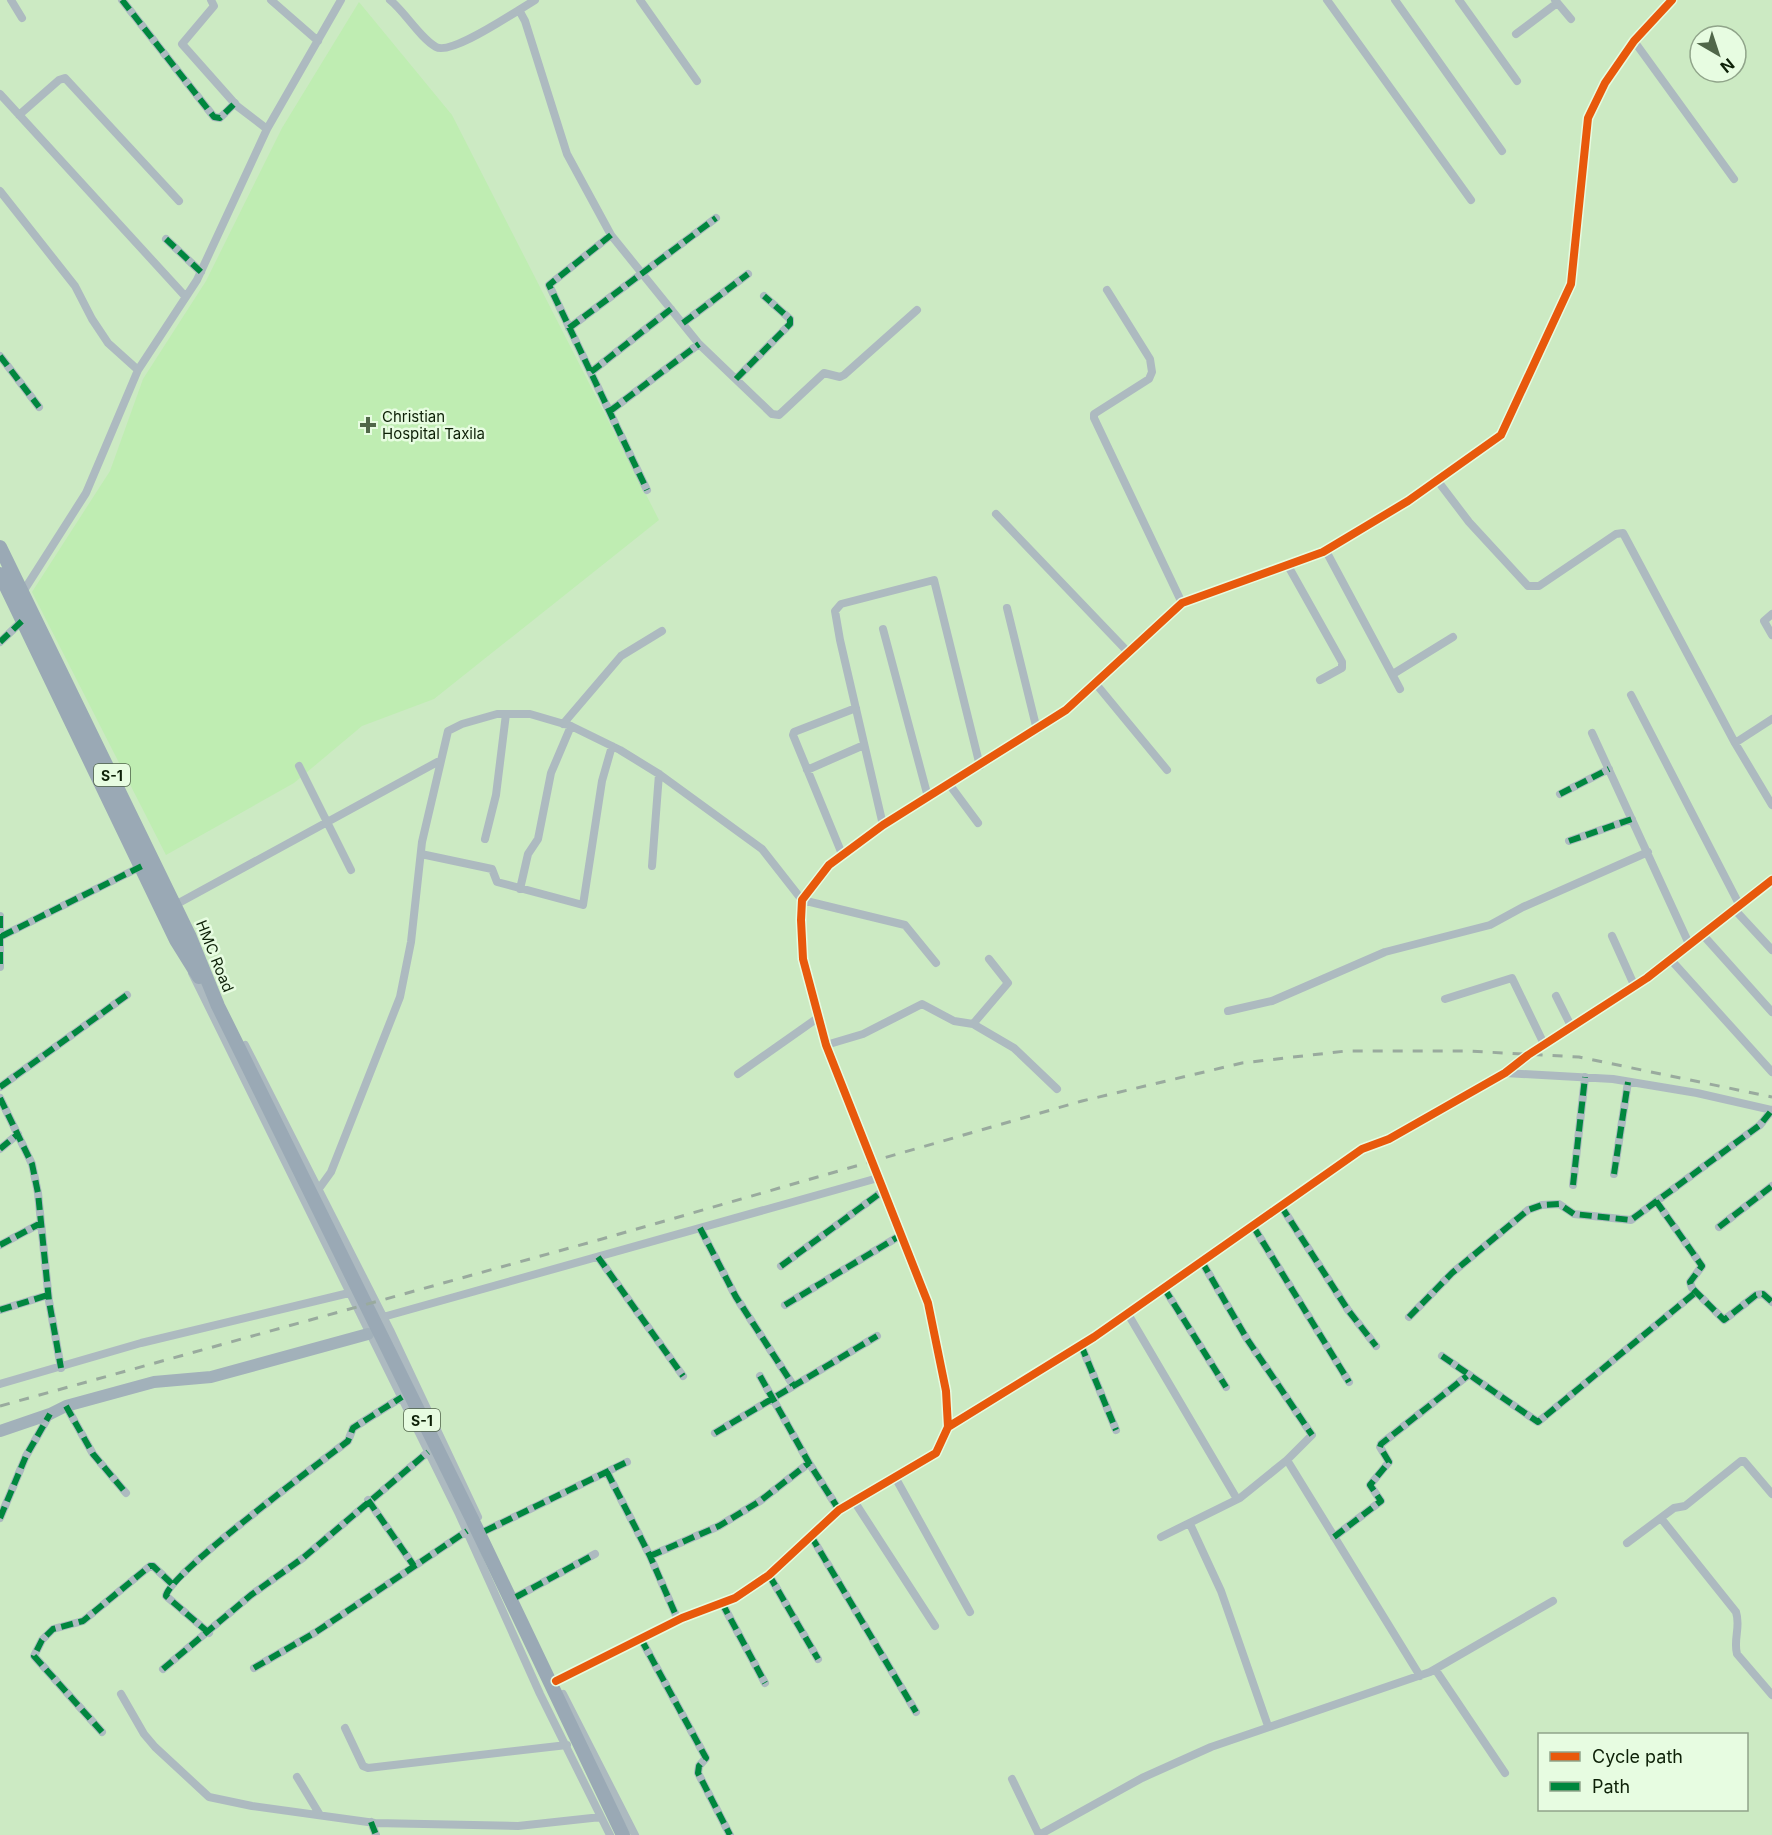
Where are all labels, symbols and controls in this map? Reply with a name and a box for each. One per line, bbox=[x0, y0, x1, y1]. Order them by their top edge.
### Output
north arrow bbox=[1688, 24, 1748, 84]
text: N bbox=[1716, 54, 1738, 77]
place label: Christian Hospital Taxila bbox=[382, 407, 485, 443]
marker: Christian Hospital Taxila bbox=[359, 416, 377, 434]
road number: S-1 bbox=[94, 764, 130, 786]
street label: HMC Road bbox=[192, 917, 238, 995]
road number: S-1 bbox=[404, 1409, 440, 1431]
legend bbox=[1538, 1733, 1748, 1811]
text: Cycle path bbox=[1592, 1746, 1683, 1767]
text: Path bbox=[1592, 1776, 1630, 1797]

